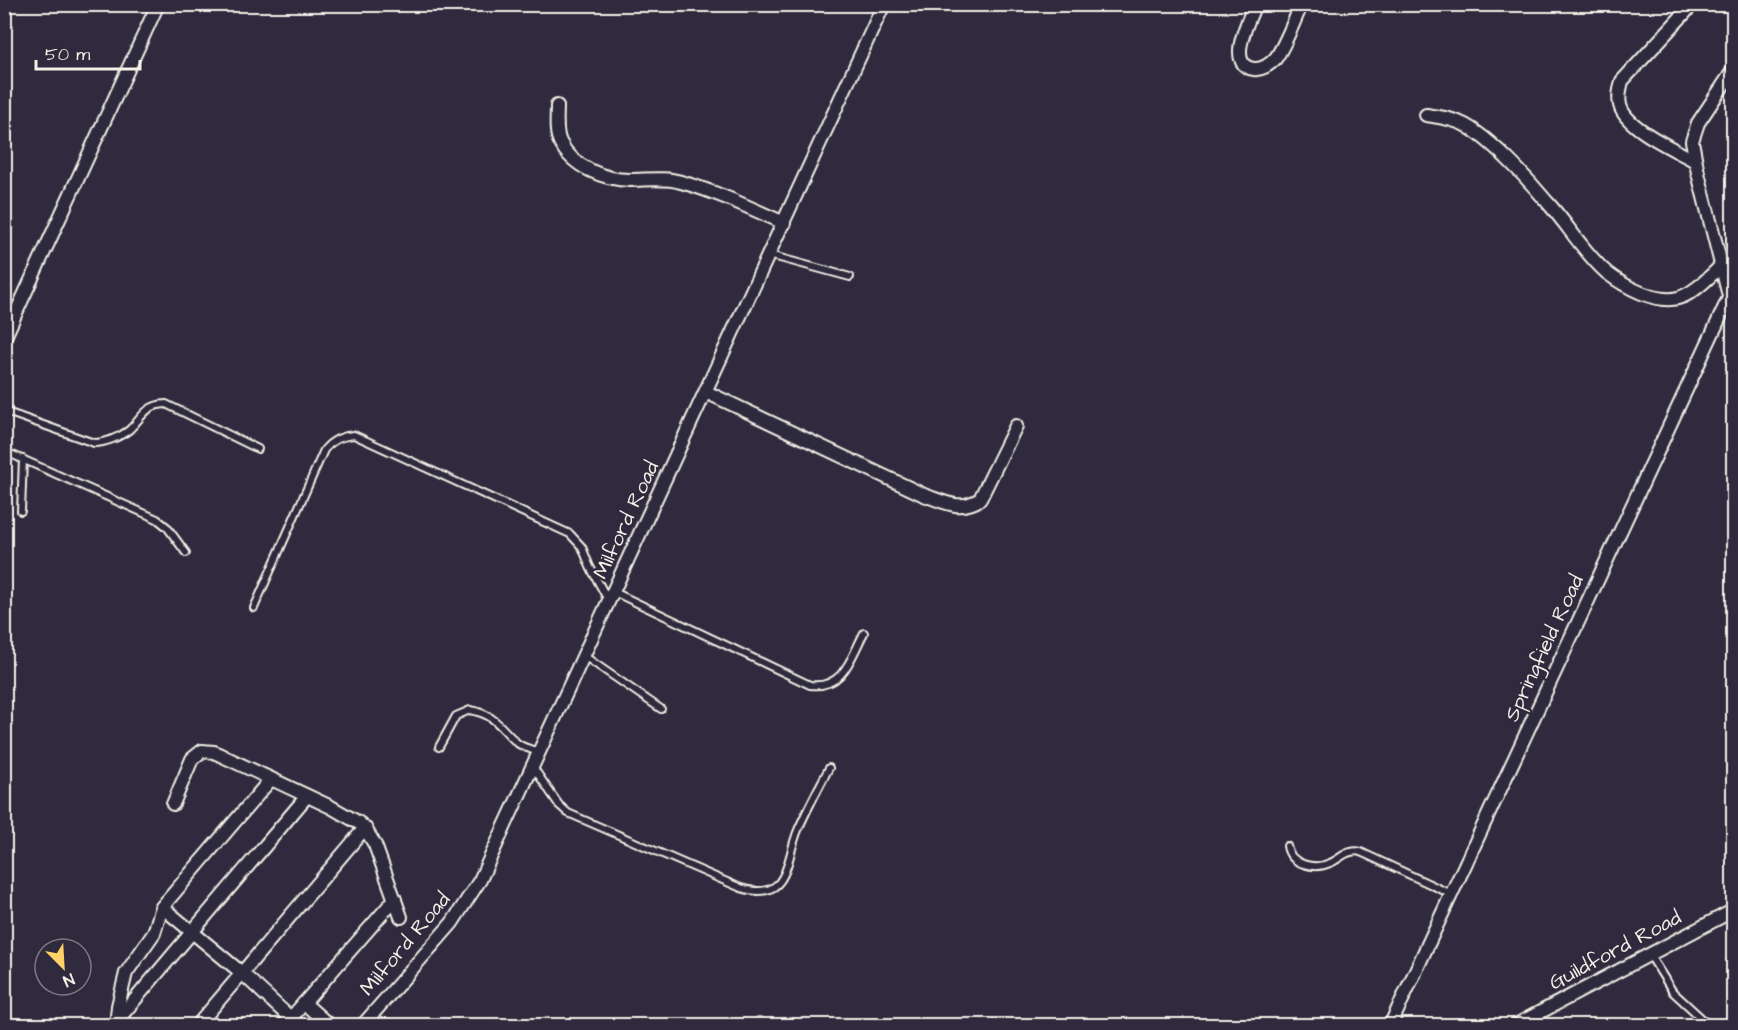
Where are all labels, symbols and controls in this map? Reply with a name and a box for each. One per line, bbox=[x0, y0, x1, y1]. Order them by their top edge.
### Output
scale bar bbox=[36, 33, 140, 71]
text: 50 m bbox=[45, 42, 90, 67]
street label: Milford Road bbox=[586, 456, 666, 584]
street label: Springfield Road bbox=[1497, 570, 1593, 727]
street label: Milford Road bbox=[353, 886, 457, 1002]
street label: Guildford Road bbox=[1544, 903, 1686, 997]
north arrow bbox=[33, 937, 93, 997]
text: N bbox=[60, 968, 78, 992]

